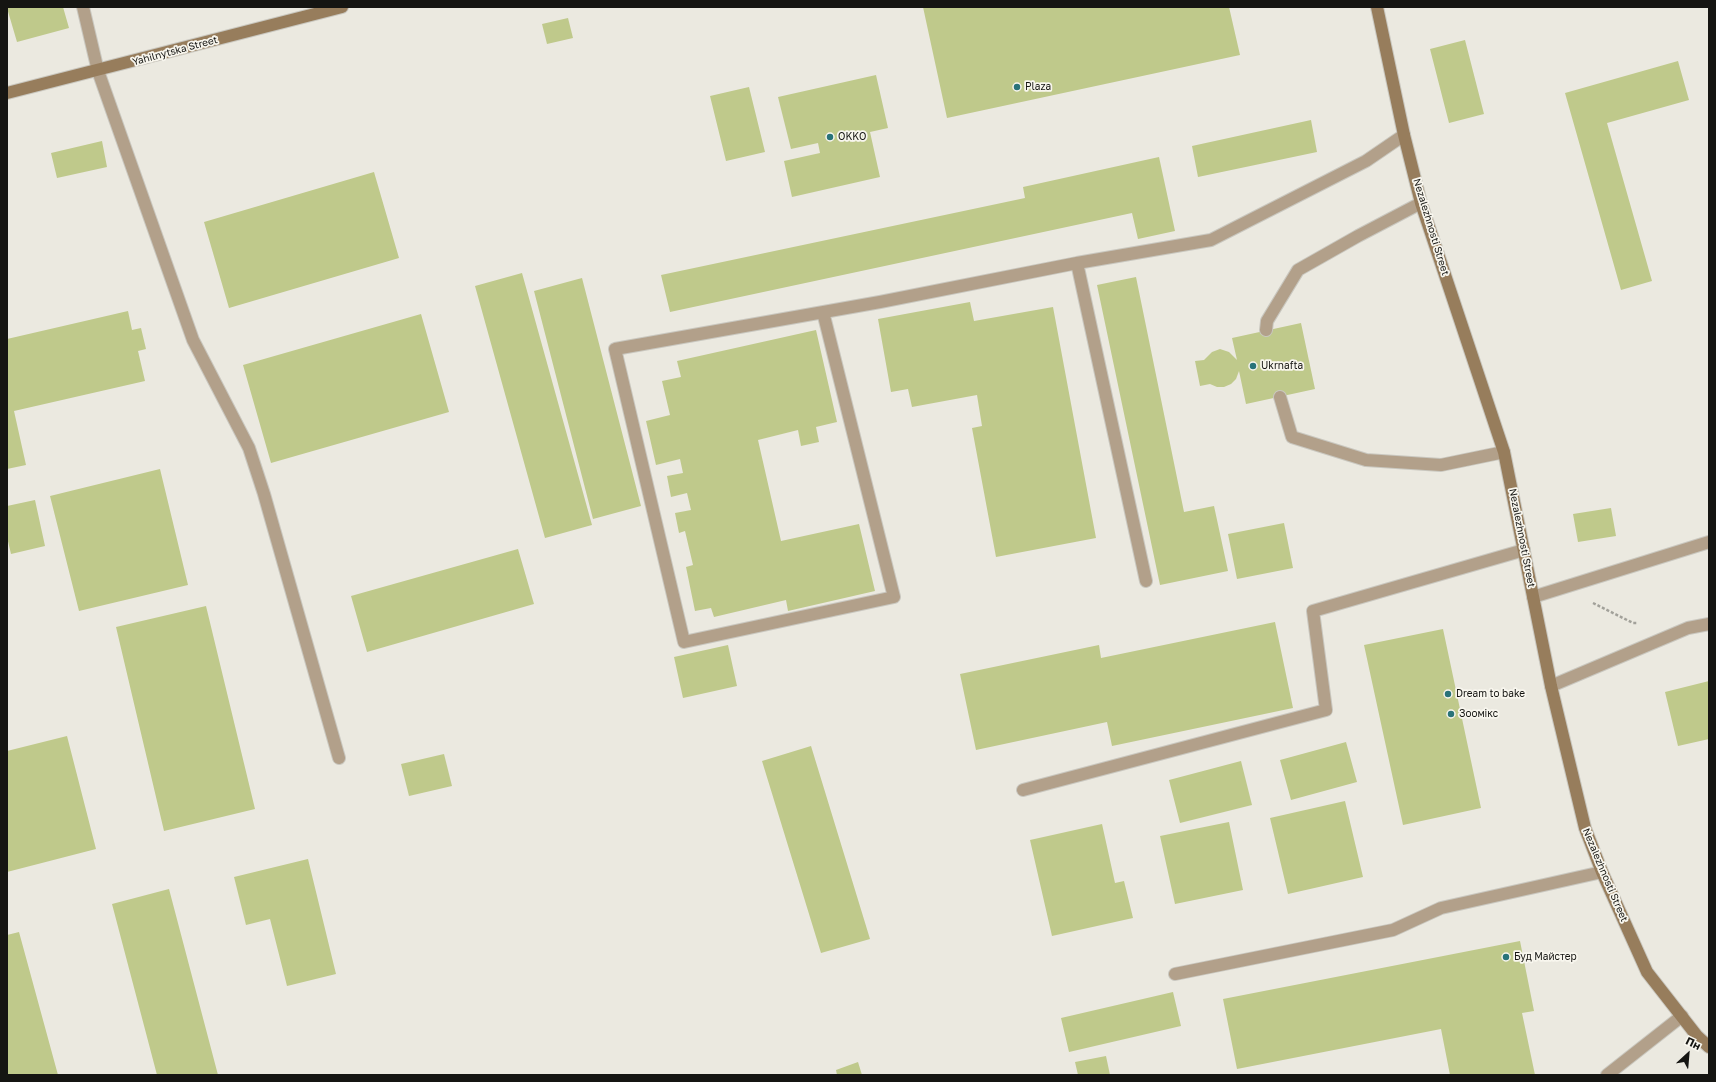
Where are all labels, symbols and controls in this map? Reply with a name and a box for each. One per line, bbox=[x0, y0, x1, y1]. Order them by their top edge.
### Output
street label: Yahilnytska Street bbox=[131, 34, 219, 68]
place label: Plaza bbox=[1025, 81, 1051, 93]
marker: Plaza bbox=[1012, 82, 1022, 92]
place label: OKKO bbox=[838, 131, 866, 143]
marker: OKKO bbox=[825, 132, 835, 142]
street label: Nezalezhnosti Street bbox=[1411, 177, 1451, 277]
place label: Ukrnafta bbox=[1261, 360, 1303, 372]
marker: Ukrnafta bbox=[1248, 361, 1258, 371]
street label: Nezalezhnosti Street bbox=[1507, 488, 1537, 588]
place label: Dream to bake bbox=[1456, 688, 1525, 700]
marker: Dream to bake bbox=[1443, 689, 1453, 699]
place label: Зоомікс bbox=[1459, 708, 1498, 720]
marker: Зоомікс bbox=[1446, 709, 1456, 719]
street label: Nezalezhnosti Street bbox=[1580, 826, 1630, 924]
place label: Буд Майстер bbox=[1514, 951, 1577, 963]
marker: Буд Майстер bbox=[1501, 952, 1511, 962]
north arrow bbox=[1668, 1034, 1708, 1074]
text: Пн bbox=[1684, 1034, 1703, 1052]

